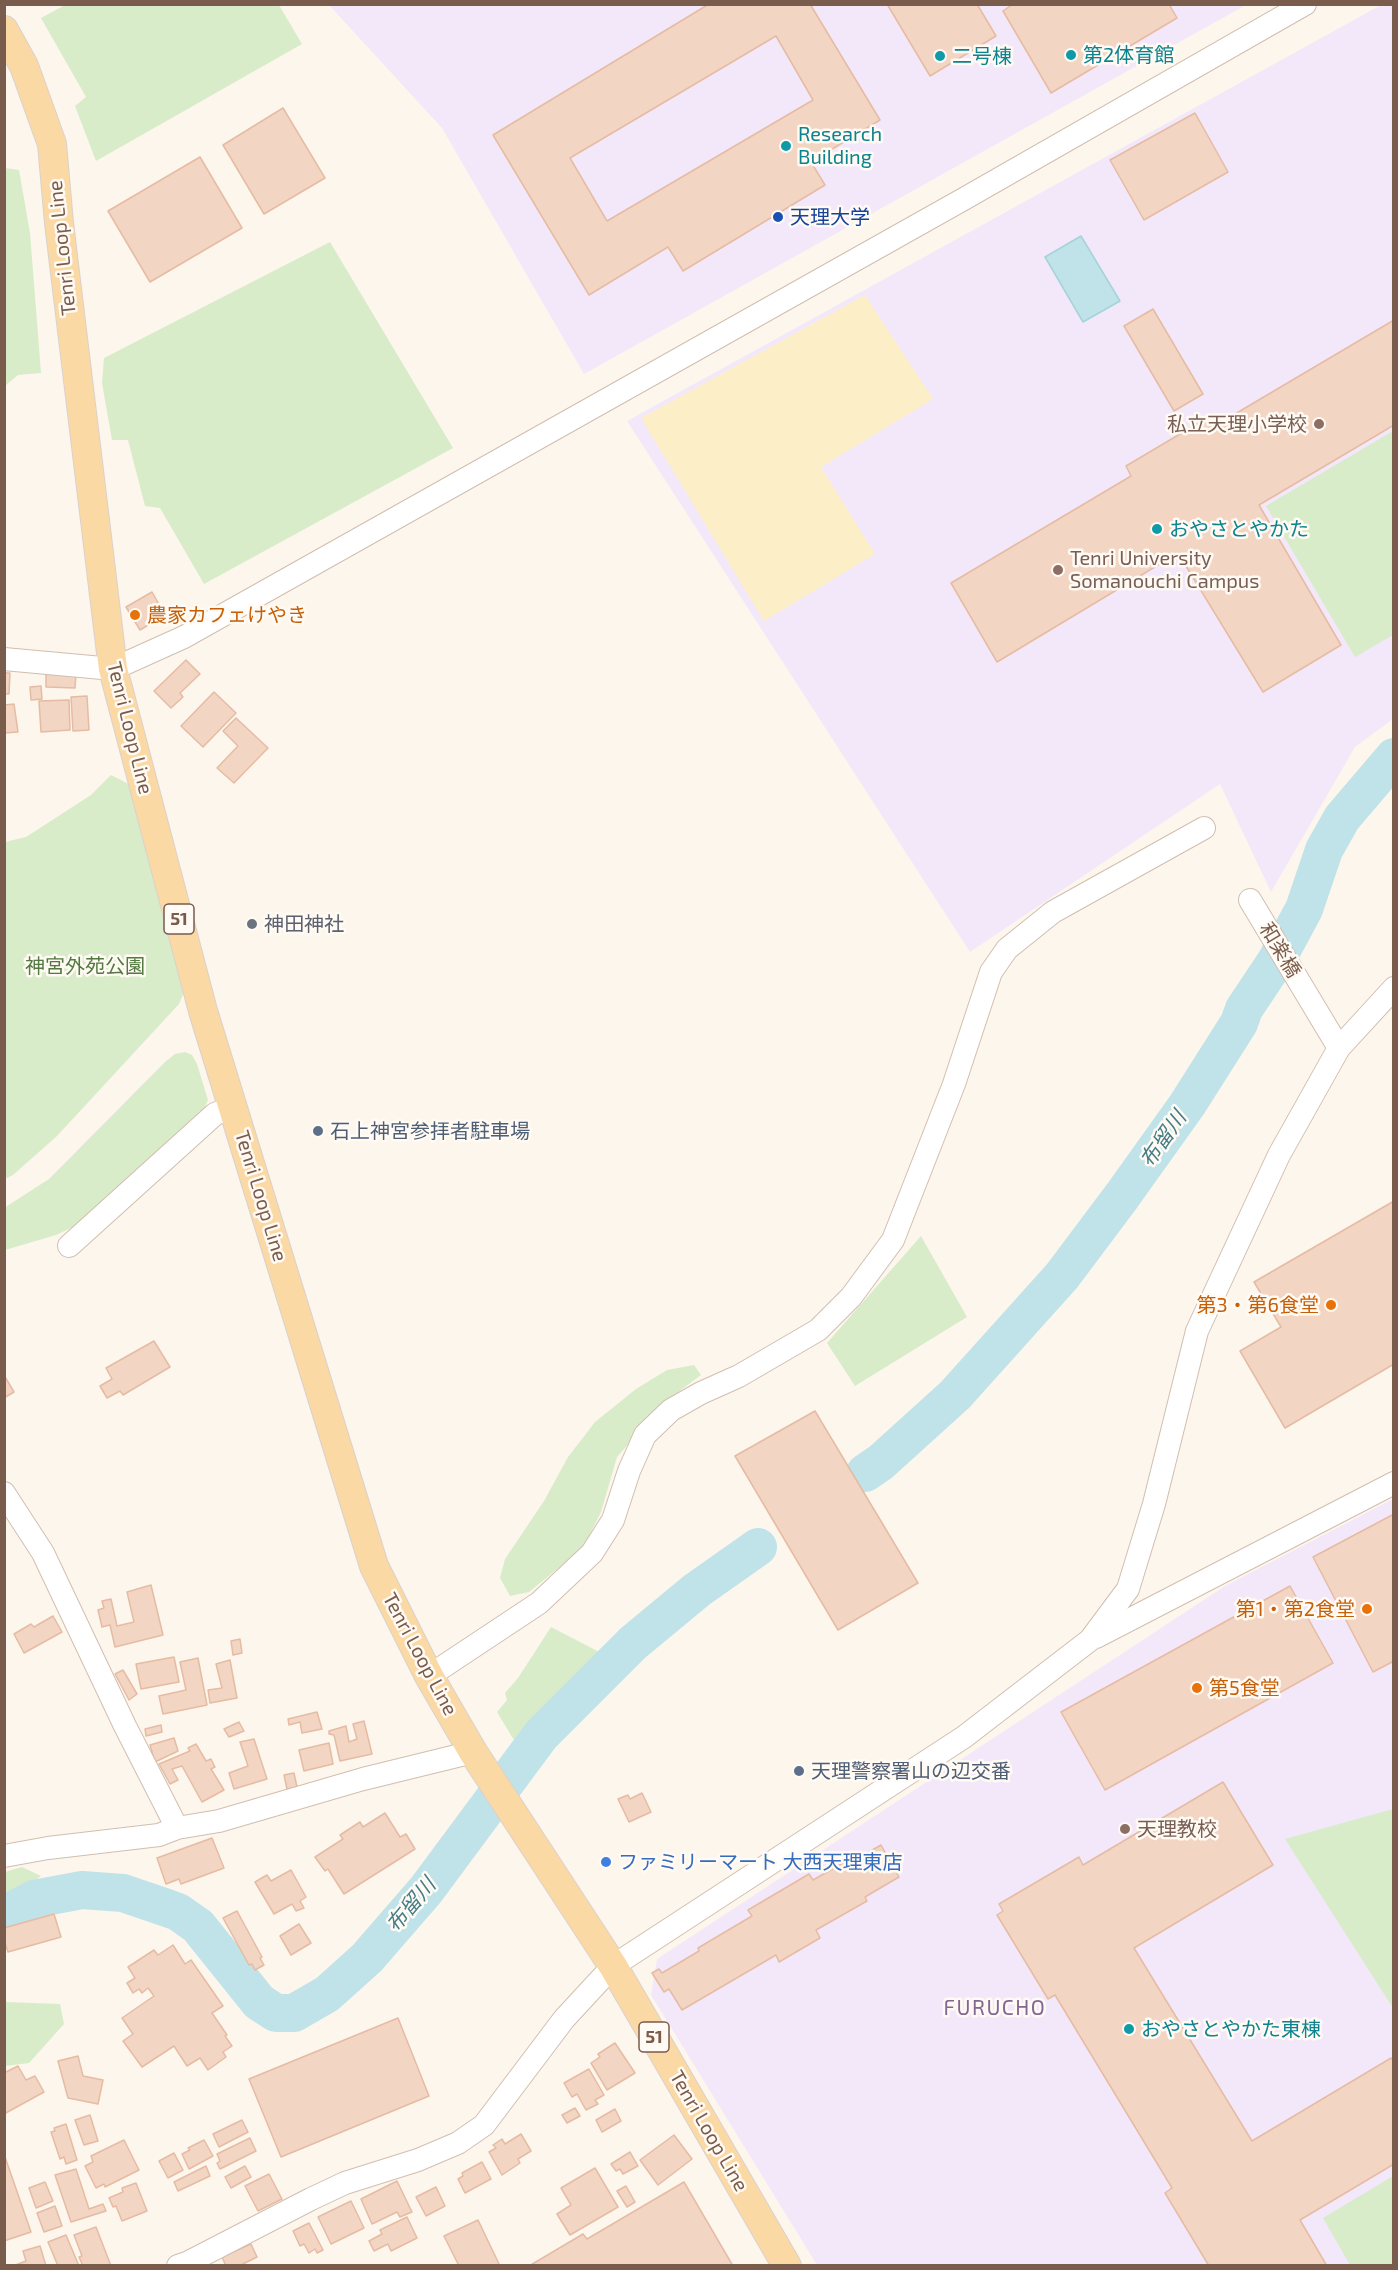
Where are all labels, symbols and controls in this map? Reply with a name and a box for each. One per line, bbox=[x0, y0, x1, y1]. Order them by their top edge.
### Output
place label: 第2体育館 bbox=[1083, 43, 1174, 67]
place label: 二号棟 bbox=[952, 44, 1012, 68]
marker: 第2体育館 bbox=[1064, 48, 1078, 62]
marker: 二号棟 bbox=[933, 49, 947, 63]
place label: Research Building bbox=[798, 122, 882, 169]
marker: Research Building bbox=[779, 139, 793, 153]
street label: Tenri Loop Line bbox=[43, 179, 81, 317]
place label: 天理大学 bbox=[790, 205, 870, 229]
marker: 天理大学 bbox=[771, 210, 785, 224]
place label: 私立天理小学校 bbox=[1167, 412, 1307, 436]
marker: 私立天理小学校 bbox=[1312, 417, 1326, 431]
place label: おやさとやかた bbox=[1169, 517, 1309, 541]
marker: おやさとやかた bbox=[1150, 522, 1164, 536]
place label: Tenri University Somanouchi Campus bbox=[1070, 546, 1259, 593]
marker: Tenri University Somanouchi Campus bbox=[1051, 563, 1065, 577]
place label: 農家カフェけやき bbox=[147, 603, 307, 627]
marker: 農家カフェけやき bbox=[128, 608, 142, 622]
street label: Tenri Loop Line bbox=[102, 659, 158, 797]
road number: 51 bbox=[164, 904, 194, 934]
place label: 神田神社 bbox=[264, 912, 344, 936]
marker: 神田神社 bbox=[245, 917, 259, 931]
street label: 和楽橋 bbox=[1254, 918, 1306, 982]
park label: 神宮外苑公園 bbox=[25, 954, 145, 978]
water label: 布留川 bbox=[1135, 1106, 1191, 1172]
place label: 石上神宮参拝者駐車場 bbox=[330, 1119, 530, 1143]
marker: 石上神宮参拝者駐車場 bbox=[311, 1124, 325, 1138]
street label: Tenri Loop Line bbox=[230, 1128, 292, 1264]
place label: 第3・第6食堂 bbox=[1196, 1293, 1319, 1317]
marker: 第3・第6食堂 bbox=[1324, 1298, 1338, 1312]
street label: Tenri Loop Line bbox=[378, 1588, 462, 1720]
place label: 第1・第2食堂 bbox=[1236, 1597, 1355, 1621]
marker: 第1・第2食堂 bbox=[1360, 1602, 1374, 1616]
place label: 第5食堂 bbox=[1209, 1676, 1280, 1700]
marker: 第5食堂 bbox=[1190, 1681, 1204, 1695]
place label: 天理警察署山の辺交番 bbox=[811, 1759, 1011, 1783]
marker: 天理警察署山の辺交番 bbox=[792, 1764, 806, 1778]
place label: 天理教校 bbox=[1137, 1817, 1217, 1841]
marker: 天理教校 bbox=[1118, 1822, 1132, 1836]
place label: ファミリーマート 大西天理東店 bbox=[618, 1850, 902, 1874]
marker: ファミリーマート 大西天理東店 bbox=[599, 1855, 613, 1869]
water label: 布留川 bbox=[381, 1873, 441, 1937]
district label: FURUCHO bbox=[944, 1995, 1046, 2021]
place label: おやさとやかた東棟 bbox=[1141, 2017, 1321, 2041]
road number: 51 bbox=[639, 2022, 669, 2052]
marker: おやさとやかた東棟 bbox=[1122, 2022, 1136, 2036]
street label: Tenri Loop Line bbox=[665, 2066, 753, 2196]

